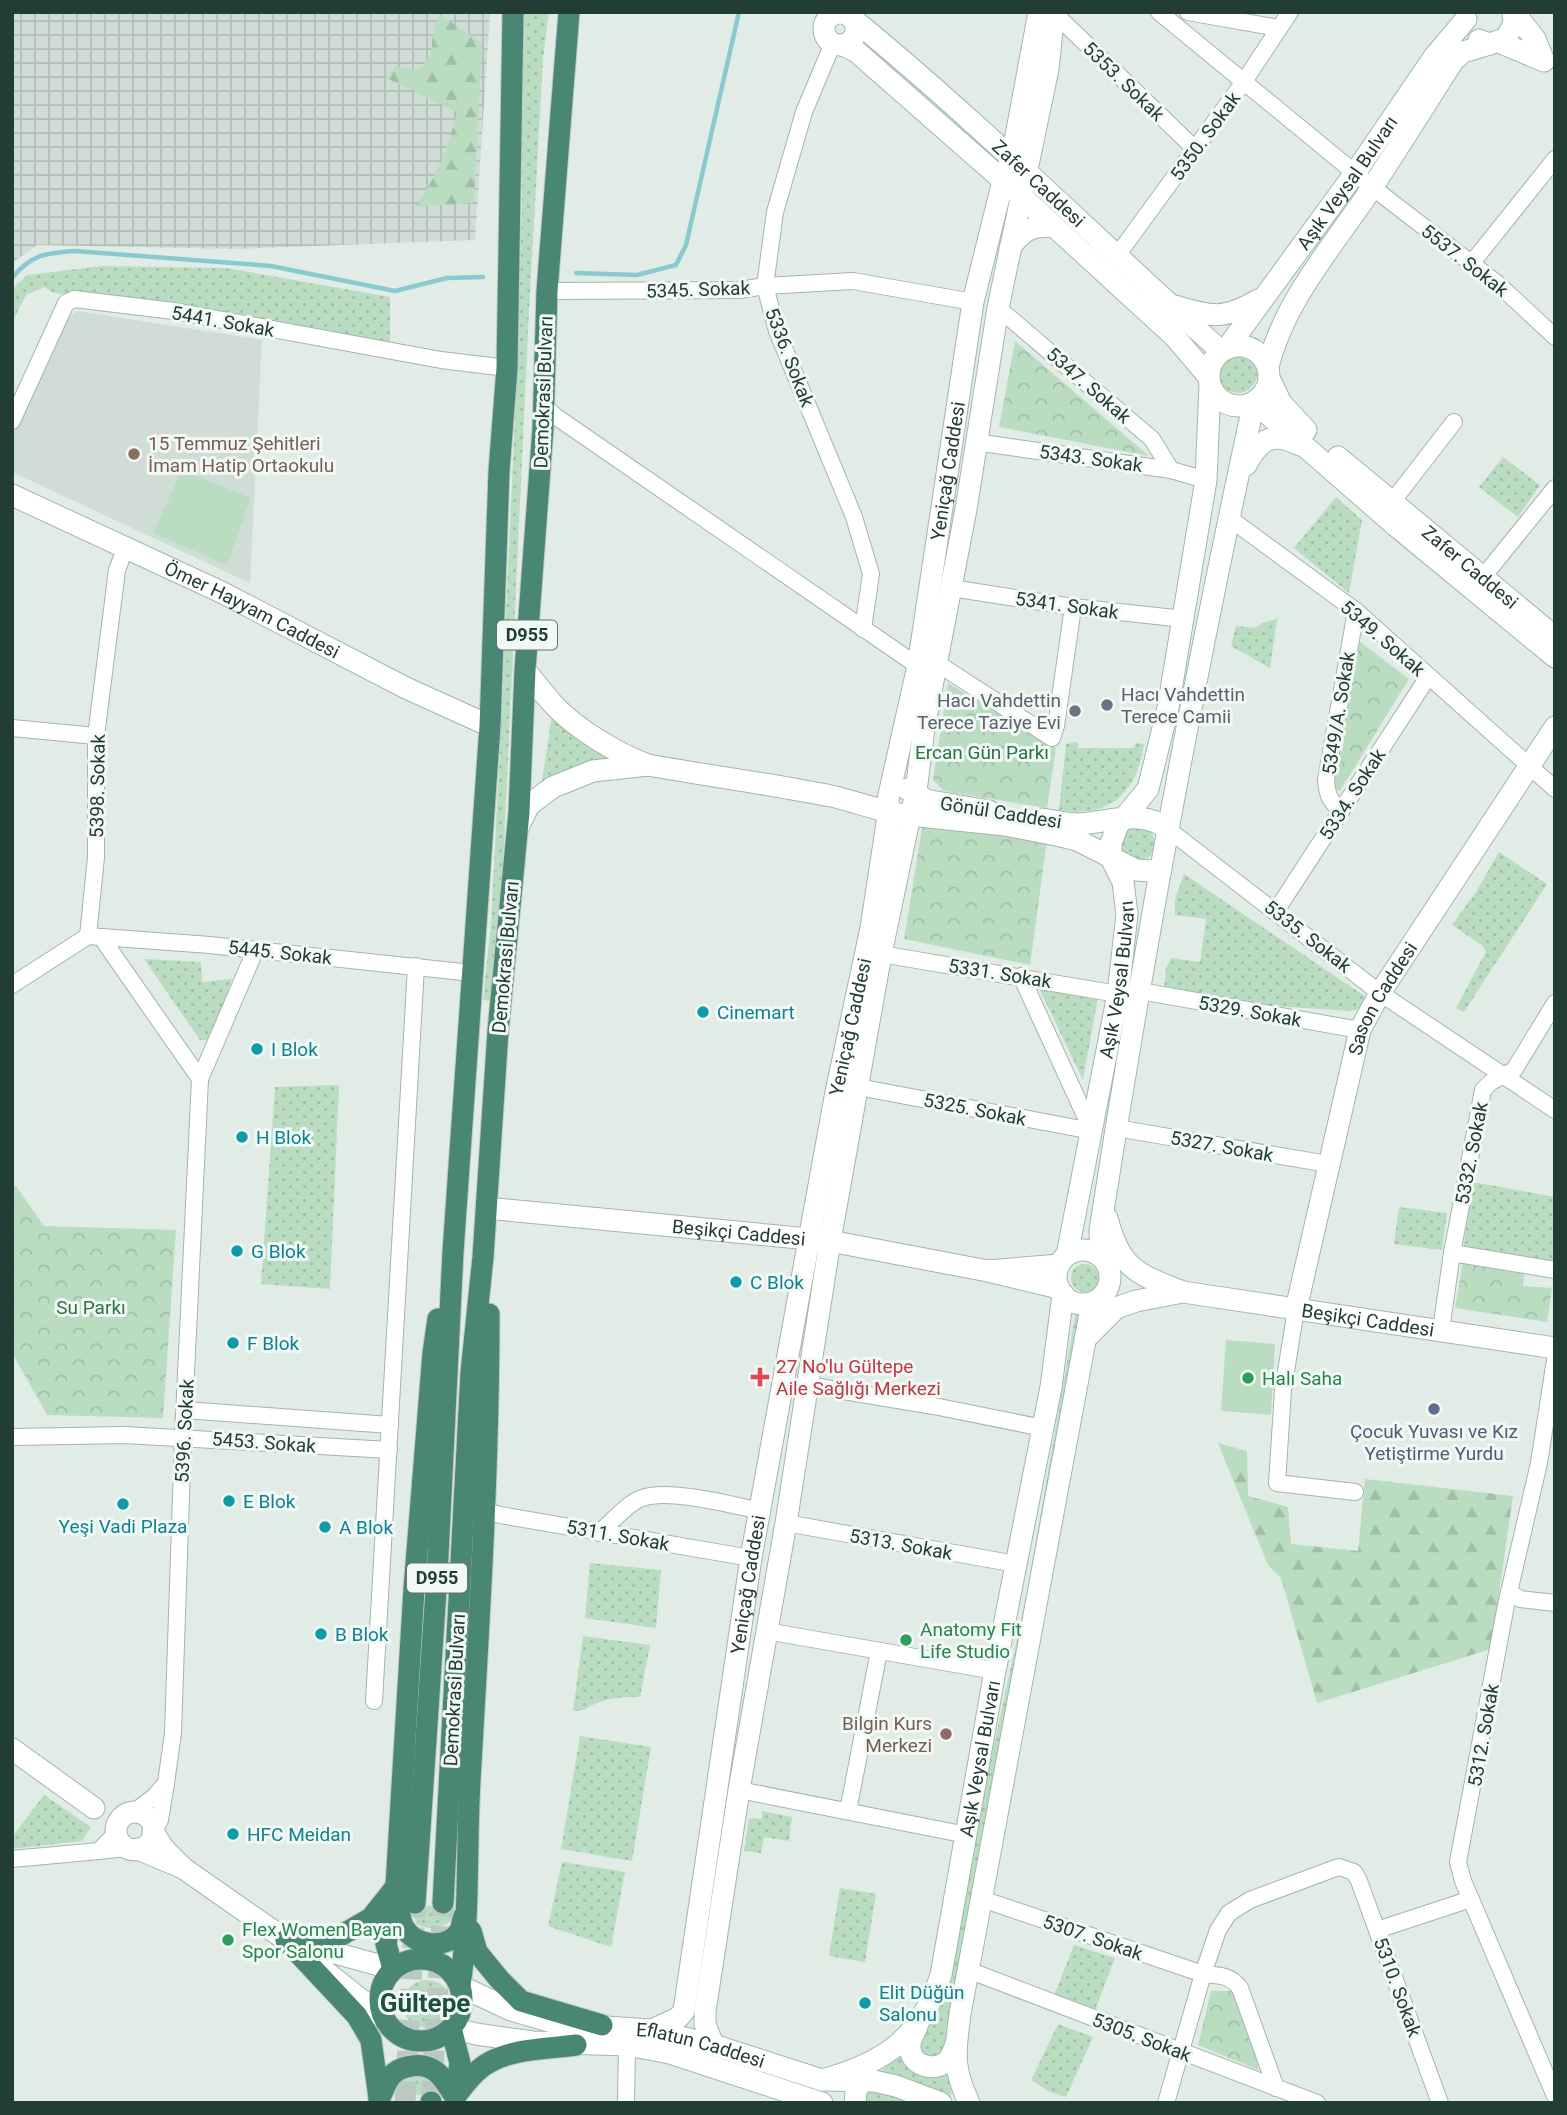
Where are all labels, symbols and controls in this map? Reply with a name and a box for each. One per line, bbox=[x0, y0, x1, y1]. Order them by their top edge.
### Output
street label: 5353. Sokak bbox=[1078, 37, 1169, 126]
street label: 5350. Sokak bbox=[1165, 87, 1246, 185]
street label: Aşık Veysal Bulvarı bbox=[1292, 111, 1403, 254]
street label: Zafer Caddesi bbox=[987, 135, 1090, 232]
street label: 5537. Sokak bbox=[1417, 219, 1513, 302]
street label: 5345. Sokak bbox=[646, 276, 751, 303]
street label: 5441. Sokak bbox=[170, 301, 277, 342]
street label: 5336. Sokak bbox=[760, 304, 819, 410]
street label: Demokrasi Bulvarı bbox=[529, 315, 558, 469]
street label: 5347. Sokak bbox=[1042, 343, 1136, 428]
street label: Yeniçağ Caddesi bbox=[926, 400, 970, 542]
place label: 15 Temmuz Şehitleri İmam Hatip Ortaokulu bbox=[148, 432, 334, 477]
street label: 5343. Sokak bbox=[1038, 440, 1144, 477]
marker: 15 Temmuz Şehitleri İmam Hatip Ortaokulu bbox=[126, 446, 142, 462]
street label: Zafer Caddesi bbox=[1417, 521, 1523, 614]
street label: Ömer Hayyam Caddesi bbox=[161, 556, 343, 663]
street label: 5341. Sokak bbox=[1014, 587, 1120, 624]
street label: 5349. Sokak bbox=[1336, 596, 1430, 681]
road number: D955 bbox=[497, 620, 557, 650]
street label: 5349/A. Sokak bbox=[1317, 649, 1360, 776]
place label: Hacı Vahdettin Terece Camii bbox=[1121, 683, 1245, 728]
place label: Hacı Vahdettin Terece Taziye Evi bbox=[917, 689, 1061, 734]
marker: Hacı Vahdettin Terece Camii bbox=[1099, 697, 1115, 713]
marker: Hacı Vahdettin Terece Taziye Evi bbox=[1067, 703, 1083, 719]
street label: 5398. Sokak bbox=[85, 733, 110, 838]
park label: Ercan Gün Parkı bbox=[915, 741, 1049, 764]
street label: 5334. Sokak bbox=[1314, 744, 1391, 844]
street label: Gönül Caddesi bbox=[939, 792, 1063, 833]
street label: Demokrasi Bulvarı bbox=[487, 880, 524, 1034]
street label: 5335. Sokak bbox=[1260, 895, 1356, 978]
street label: Aşık Veysal Bulvarı bbox=[1095, 900, 1139, 1061]
street label: 5445. Sokak bbox=[227, 936, 333, 969]
street label: Sason Caddesi bbox=[1344, 938, 1422, 1057]
street label: 5331. Sokak bbox=[947, 954, 1054, 993]
street label: Yeniçağ Caddesi bbox=[824, 956, 876, 1098]
street label: 5329. Sokak bbox=[1197, 991, 1304, 1032]
place label: Cinemart bbox=[717, 1001, 795, 1024]
marker: Cinemart bbox=[695, 1004, 711, 1020]
place label: I Blok bbox=[271, 1038, 318, 1061]
marker: I Blok bbox=[249, 1041, 265, 1057]
street label: 5325. Sokak bbox=[922, 1088, 1029, 1131]
street label: 5332. Sokak bbox=[1450, 1099, 1493, 1206]
place label: H Blok bbox=[256, 1126, 312, 1149]
street label: 5327. Sokak bbox=[1169, 1126, 1276, 1167]
marker: H Blok bbox=[234, 1129, 250, 1145]
street label: Beşikçi Caddesi bbox=[671, 1215, 806, 1251]
place label: G Blok bbox=[251, 1240, 306, 1263]
marker: G Blok bbox=[229, 1243, 245, 1259]
place label: C Blok bbox=[750, 1271, 804, 1294]
marker: C Blok bbox=[728, 1274, 744, 1290]
park label: Su Parkı bbox=[56, 1296, 126, 1319]
street label: Beşikçi Caddesi bbox=[1300, 1299, 1436, 1342]
place label: F Blok bbox=[247, 1332, 300, 1355]
marker: F Blok bbox=[225, 1335, 241, 1351]
place label: 27 No'lu Gültepe Aile Sağlığı Merkezi bbox=[776, 1355, 941, 1400]
marker: 27 No'lu Gültepe Aile Sağlığı Merkezi bbox=[750, 1367, 770, 1387]
place label: Halı Saha bbox=[1262, 1367, 1342, 1390]
marker: Halı Saha bbox=[1240, 1370, 1256, 1386]
street label: 5396. Sokak bbox=[170, 1378, 199, 1484]
marker: Çocuk Yuvası ve Kız Yetiştirme Yurdu bbox=[1426, 1401, 1442, 1417]
place label: Çocuk Yuvası ve Kız Yetiştirme Yurdu bbox=[1350, 1420, 1518, 1465]
street label: 5453. Sokak bbox=[211, 1427, 317, 1458]
place label: E Blok bbox=[243, 1490, 296, 1513]
marker: E Blok bbox=[221, 1493, 237, 1509]
marker: Yeşi Vadi Plaza bbox=[115, 1496, 131, 1512]
street label: Yeniçağ Caddesi bbox=[726, 1513, 771, 1656]
place label: Yeşi Vadi Plaza bbox=[59, 1515, 187, 1538]
street label: 5311. Sokak bbox=[565, 1515, 672, 1556]
place label: A Blok bbox=[339, 1516, 393, 1539]
marker: A Blok bbox=[317, 1519, 333, 1535]
street label: 5313. Sokak bbox=[848, 1524, 955, 1565]
road number: D955 bbox=[407, 1563, 467, 1592]
street label: Demokrasi Bulvarı bbox=[439, 1613, 470, 1767]
place label: Anatomy Fit Life Studio bbox=[920, 1618, 1022, 1663]
place label: B Blok bbox=[335, 1623, 389, 1646]
marker: B Blok bbox=[313, 1626, 329, 1642]
marker: Anatomy Fit Life Studio bbox=[898, 1632, 914, 1648]
street label: Aşık Veysal Bulvarı bbox=[955, 1678, 1005, 1839]
street label: 5312. Sokak bbox=[1463, 1681, 1504, 1788]
place label: Bilgin Kurs Merkezi bbox=[842, 1712, 932, 1757]
marker: Bilgin Kurs Merkezi bbox=[938, 1726, 954, 1742]
place label: HFC Meidan bbox=[247, 1823, 351, 1846]
marker: HFC Meidan bbox=[225, 1826, 241, 1842]
street label: 5307. Sokak bbox=[1040, 1910, 1146, 1965]
place label: Flex Women Bayan Spor Salonu bbox=[242, 1918, 402, 1963]
marker: Flex Women Bayan Spor Salonu bbox=[220, 1932, 236, 1948]
street label: 5310. Sokak bbox=[1369, 1934, 1426, 2040]
place label: Elit Düğün Salonu bbox=[879, 1981, 965, 2026]
district label: Gültepe bbox=[380, 1988, 470, 2018]
marker: Elit Düğün Salonu bbox=[857, 1995, 873, 2011]
street label: 5305. Sokak bbox=[1089, 2008, 1195, 2067]
street label: Eflatun Caddesi bbox=[635, 2018, 768, 2073]

